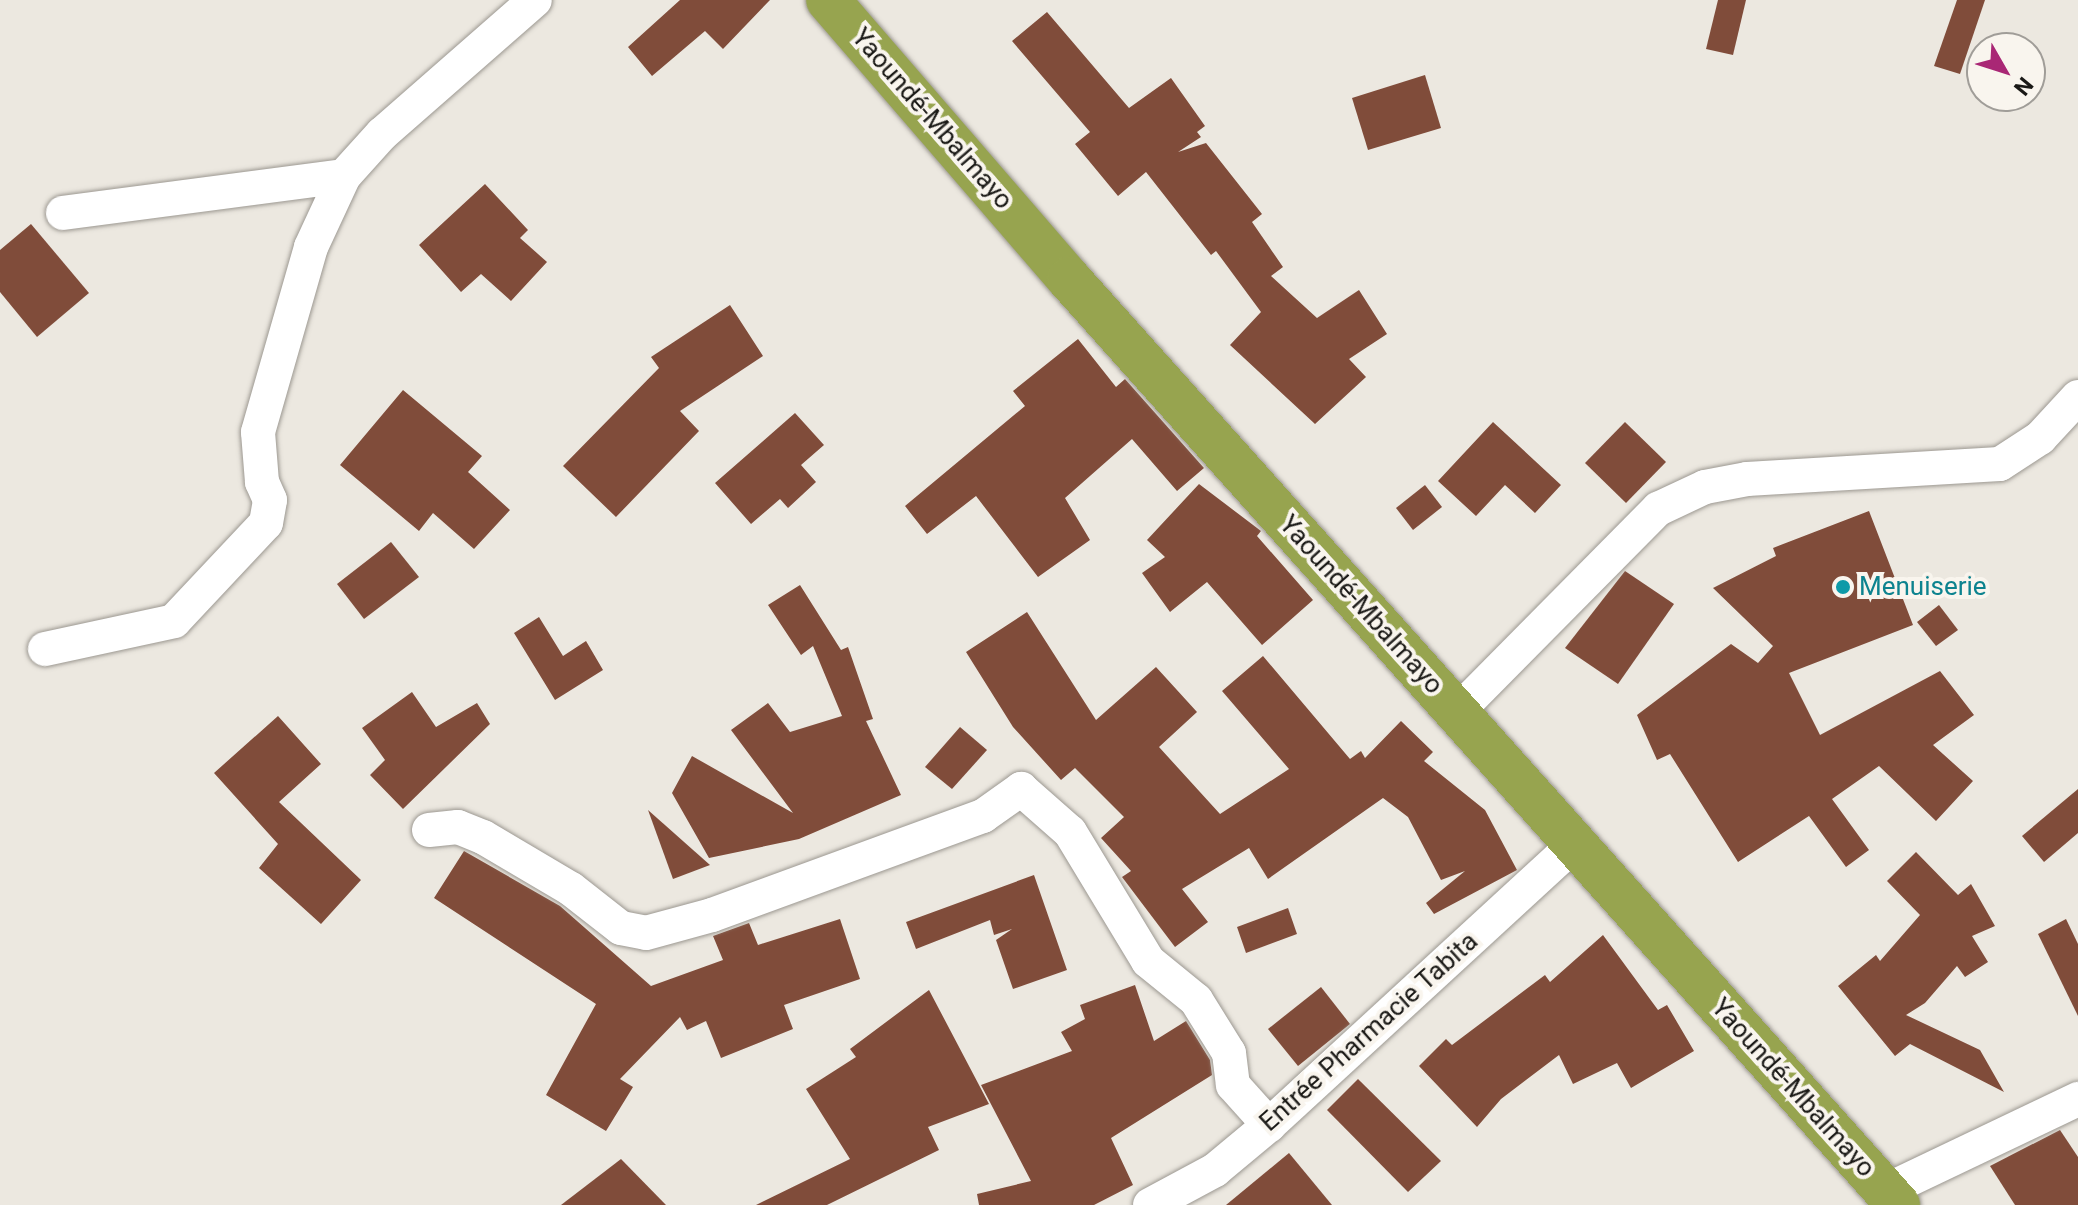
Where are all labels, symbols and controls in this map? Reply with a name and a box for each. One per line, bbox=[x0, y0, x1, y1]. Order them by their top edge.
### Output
street label: Yaoundé-Mbalmayo bbox=[845, 22, 1019, 216]
north arrow bbox=[1966, 32, 2046, 112]
text: N bbox=[2009, 72, 2038, 100]
street label: Yaoundé-Mbalmayo bbox=[1273, 509, 1449, 701]
place label: Menuiserie bbox=[1859, 571, 1987, 603]
marker: Menuiserie bbox=[1834, 578, 1852, 596]
street label: Entrée Pharmacie Tabita bbox=[1253, 926, 1485, 1138]
street label: Yaoundé-Mbalmayo bbox=[1705, 992, 1881, 1184]

